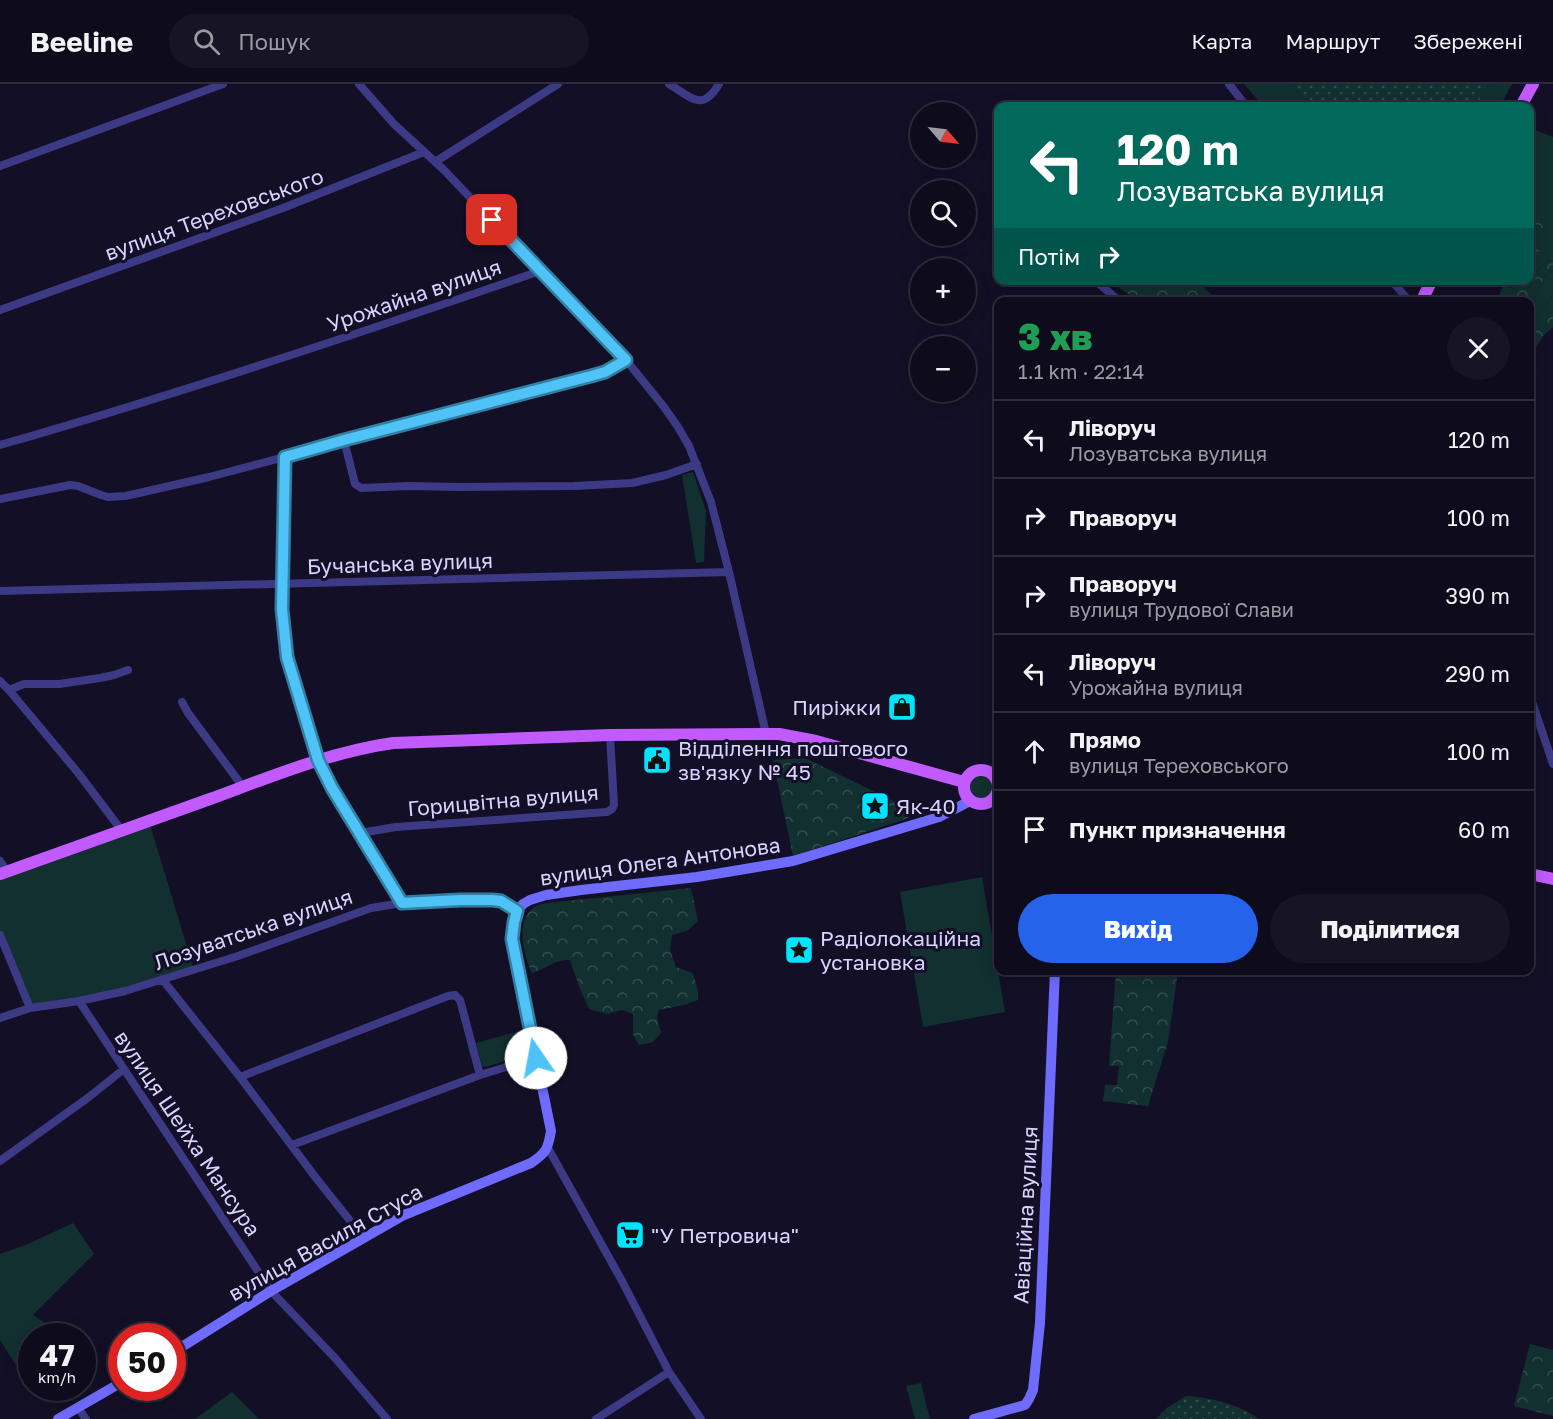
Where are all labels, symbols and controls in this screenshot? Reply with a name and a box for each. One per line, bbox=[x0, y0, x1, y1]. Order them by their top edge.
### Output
search box bbox=[169, 14, 589, 68]
text: Beeline bbox=[30, 25, 133, 58]
icon: search bbox=[190, 25, 223, 58]
text: Пошук bbox=[238, 28, 311, 55]
text: Карта bbox=[1192, 28, 1252, 54]
text: Маршрут bbox=[1285, 28, 1380, 54]
text: Збережені bbox=[1413, 28, 1523, 54]
north arrow bbox=[910, 102, 976, 168]
map controls bbox=[910, 102, 976, 402]
text: 120 m bbox=[1117, 124, 1239, 174]
icon: left bbox=[1018, 126, 1096, 204]
street label: вулиця Тереховського bbox=[101, 162, 327, 266]
text: Лозуватська вулиця bbox=[1117, 175, 1385, 207]
button: search bbox=[910, 180, 976, 246]
pin bbox=[466, 194, 517, 245]
icon: arrive bbox=[475, 203, 508, 236]
icon: right bbox=[1092, 240, 1125, 273]
text: Потім bbox=[1018, 243, 1080, 270]
street label: Урожайна вулиця bbox=[323, 253, 505, 337]
button: + bbox=[910, 258, 976, 324]
text: 3 хв bbox=[1018, 315, 1092, 358]
button: close bbox=[1447, 317, 1510, 380]
button: − bbox=[910, 336, 976, 402]
text: 1.1 km · 22:14 bbox=[1018, 359, 1145, 383]
text: Ліворуч bbox=[1069, 414, 1156, 441]
icon: left bbox=[1018, 423, 1051, 456]
text: 120 m bbox=[1448, 426, 1510, 453]
text: Лозуватська вулиця bbox=[1069, 441, 1267, 465]
icon: right bbox=[1018, 501, 1051, 534]
text: Праворуч bbox=[1069, 504, 1177, 531]
text: 100 m bbox=[1447, 504, 1510, 531]
street label: Бучанська вулиця bbox=[307, 547, 493, 579]
text: Праворуч bbox=[1069, 570, 1177, 597]
icon: right bbox=[1018, 579, 1051, 612]
text: 390 m bbox=[1445, 582, 1510, 609]
text: вулиця Трудової Слави bbox=[1069, 597, 1294, 621]
text: Ліворуч bbox=[1069, 648, 1156, 675]
icon: left bbox=[1018, 657, 1051, 690]
text: 290 m bbox=[1445, 660, 1510, 687]
text: Урожайна вулиця bbox=[1069, 675, 1243, 699]
shop icon: Пиріжки bbox=[886, 691, 918, 723]
place label: Пиріжки bbox=[792, 694, 881, 720]
text: Прямо bbox=[1069, 726, 1141, 753]
place label: Відділення поштового зв'язку № 45 bbox=[678, 735, 908, 785]
icon: ahead bbox=[1018, 735, 1051, 768]
text: 100 m bbox=[1447, 738, 1510, 765]
public building icon: Відділення поштового зв'язку № 45 bbox=[641, 744, 673, 776]
text: вулиця Тереховського bbox=[1069, 753, 1289, 777]
street label: Горицвітна вулиця bbox=[406, 779, 600, 821]
place icon: Як-40 bbox=[859, 790, 891, 822]
place label: Як-40 bbox=[896, 793, 955, 819]
icon: arrive bbox=[1018, 813, 1051, 846]
text: Пункт призначення bbox=[1069, 816, 1286, 843]
text: 60 m bbox=[1458, 816, 1510, 843]
street label: вулиця Олега Антонова bbox=[538, 831, 782, 891]
street label: Лозуватська вулиця bbox=[150, 883, 356, 975]
button: Вихід bbox=[1018, 894, 1258, 963]
button: Поділитися bbox=[1270, 894, 1510, 963]
place label: Радіолокаційна установка bbox=[820, 925, 981, 975]
place icon: Радіолокаційна установка bbox=[783, 934, 815, 966]
street label: вулиця Шейха Мансура bbox=[109, 1025, 267, 1241]
position arrow bbox=[504, 1026, 568, 1090]
street label: Авіаційна вулиця bbox=[1007, 1125, 1043, 1305]
street label: вулиця Василя Стуса bbox=[224, 1178, 426, 1306]
supermarket icon: "У Петровича" bbox=[614, 1219, 646, 1251]
place label: "У Петровича" bbox=[651, 1222, 799, 1248]
speed limit sign: 50 bbox=[108, 1323, 186, 1401]
text: 47 bbox=[39, 1337, 75, 1373]
text: km/h bbox=[38, 1368, 76, 1386]

